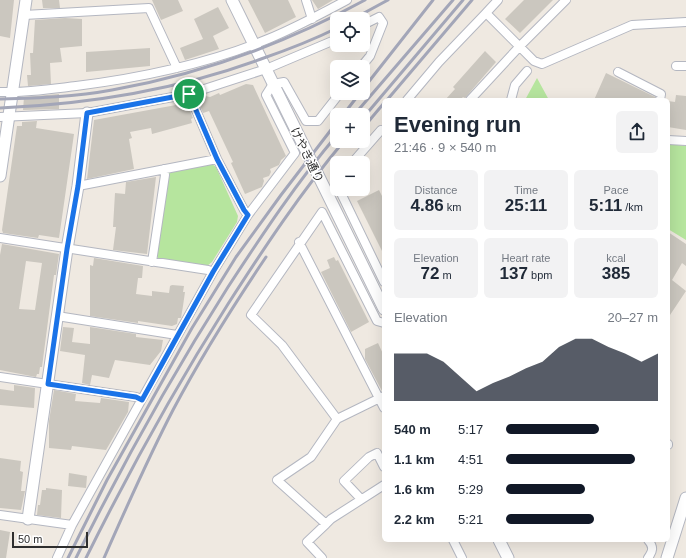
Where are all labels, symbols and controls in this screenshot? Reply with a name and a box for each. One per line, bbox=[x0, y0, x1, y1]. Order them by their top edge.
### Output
map controls bbox=[330, 12, 370, 196]
button: locate bbox=[330, 12, 370, 52]
button: layers bbox=[330, 60, 370, 100]
pin bbox=[172, 77, 206, 111]
icon: arrive bbox=[178, 83, 200, 105]
button: + bbox=[330, 108, 370, 148]
button: share bbox=[616, 111, 658, 153]
text: Evening run bbox=[394, 112, 521, 137]
street label: けやき通り bbox=[288, 125, 326, 185]
text: 21:46 · 9 × 540 m bbox=[394, 140, 496, 155]
button: − bbox=[330, 156, 370, 196]
text: Distance bbox=[415, 184, 457, 196]
text: Time bbox=[514, 184, 538, 196]
text: Pace bbox=[603, 184, 629, 196]
text: 4.86 bbox=[411, 196, 444, 215]
text: 25:11 bbox=[505, 196, 547, 215]
text: 5:11 bbox=[589, 196, 622, 215]
text: km bbox=[444, 201, 461, 213]
text: /km bbox=[622, 201, 643, 213]
text: Elevation bbox=[413, 252, 459, 264]
text: Heart rate bbox=[502, 252, 550, 264]
text: kcal bbox=[606, 252, 626, 264]
text: 72 bbox=[420, 264, 439, 283]
text: 137 bbox=[500, 264, 528, 283]
text: 385 bbox=[602, 264, 630, 283]
text: m bbox=[439, 269, 452, 281]
text: bpm bbox=[528, 269, 552, 281]
text: Elevation bbox=[394, 310, 447, 325]
text: 20–27 m bbox=[607, 310, 658, 325]
text: 540 m bbox=[394, 422, 431, 437]
text: 5:17 bbox=[458, 422, 483, 437]
text: 1.1 km bbox=[394, 452, 434, 467]
text: 4:51 bbox=[458, 452, 483, 467]
text: 1.6 km bbox=[394, 482, 434, 497]
text: 5:29 bbox=[458, 482, 483, 497]
text: 2.2 km bbox=[394, 512, 434, 527]
text: 5:21 bbox=[458, 512, 483, 527]
scale bar bbox=[12, 530, 88, 549]
text: 50 m bbox=[18, 533, 42, 545]

